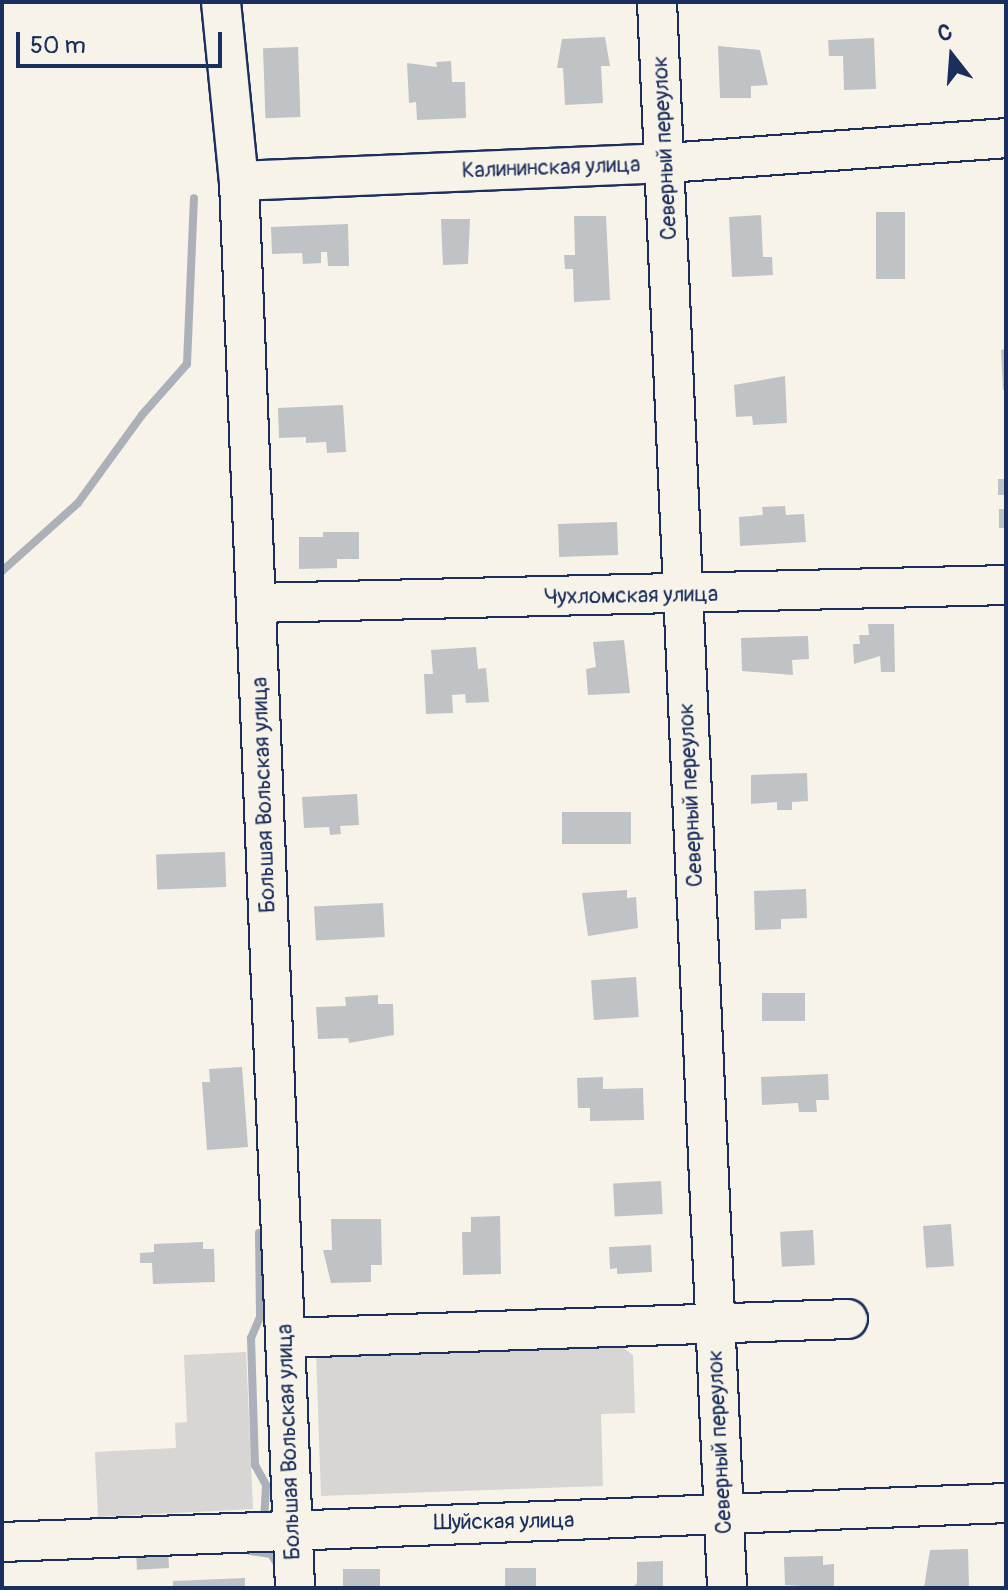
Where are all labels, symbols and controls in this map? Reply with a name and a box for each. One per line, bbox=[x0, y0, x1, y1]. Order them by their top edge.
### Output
scale bar bbox=[20, 16, 226, 66]
north arrow bbox=[912, 16, 992, 96]
text: С bbox=[934, 18, 956, 48]
text: 50 m bbox=[30, 31, 86, 60]
street label: Северный переулок bbox=[647, 55, 683, 241]
street label: Калининская улица bbox=[461, 152, 641, 184]
street label: Чухломская улица bbox=[544, 581, 718, 611]
street label: Большая Вольская улица bbox=[247, 676, 281, 914]
street label: Северный переулок bbox=[673, 702, 709, 888]
street label: Большая Вольская улица bbox=[272, 1323, 306, 1561]
street label: Северный переулок bbox=[702, 1349, 738, 1535]
street label: Шуйская улица bbox=[433, 1508, 575, 1536]

